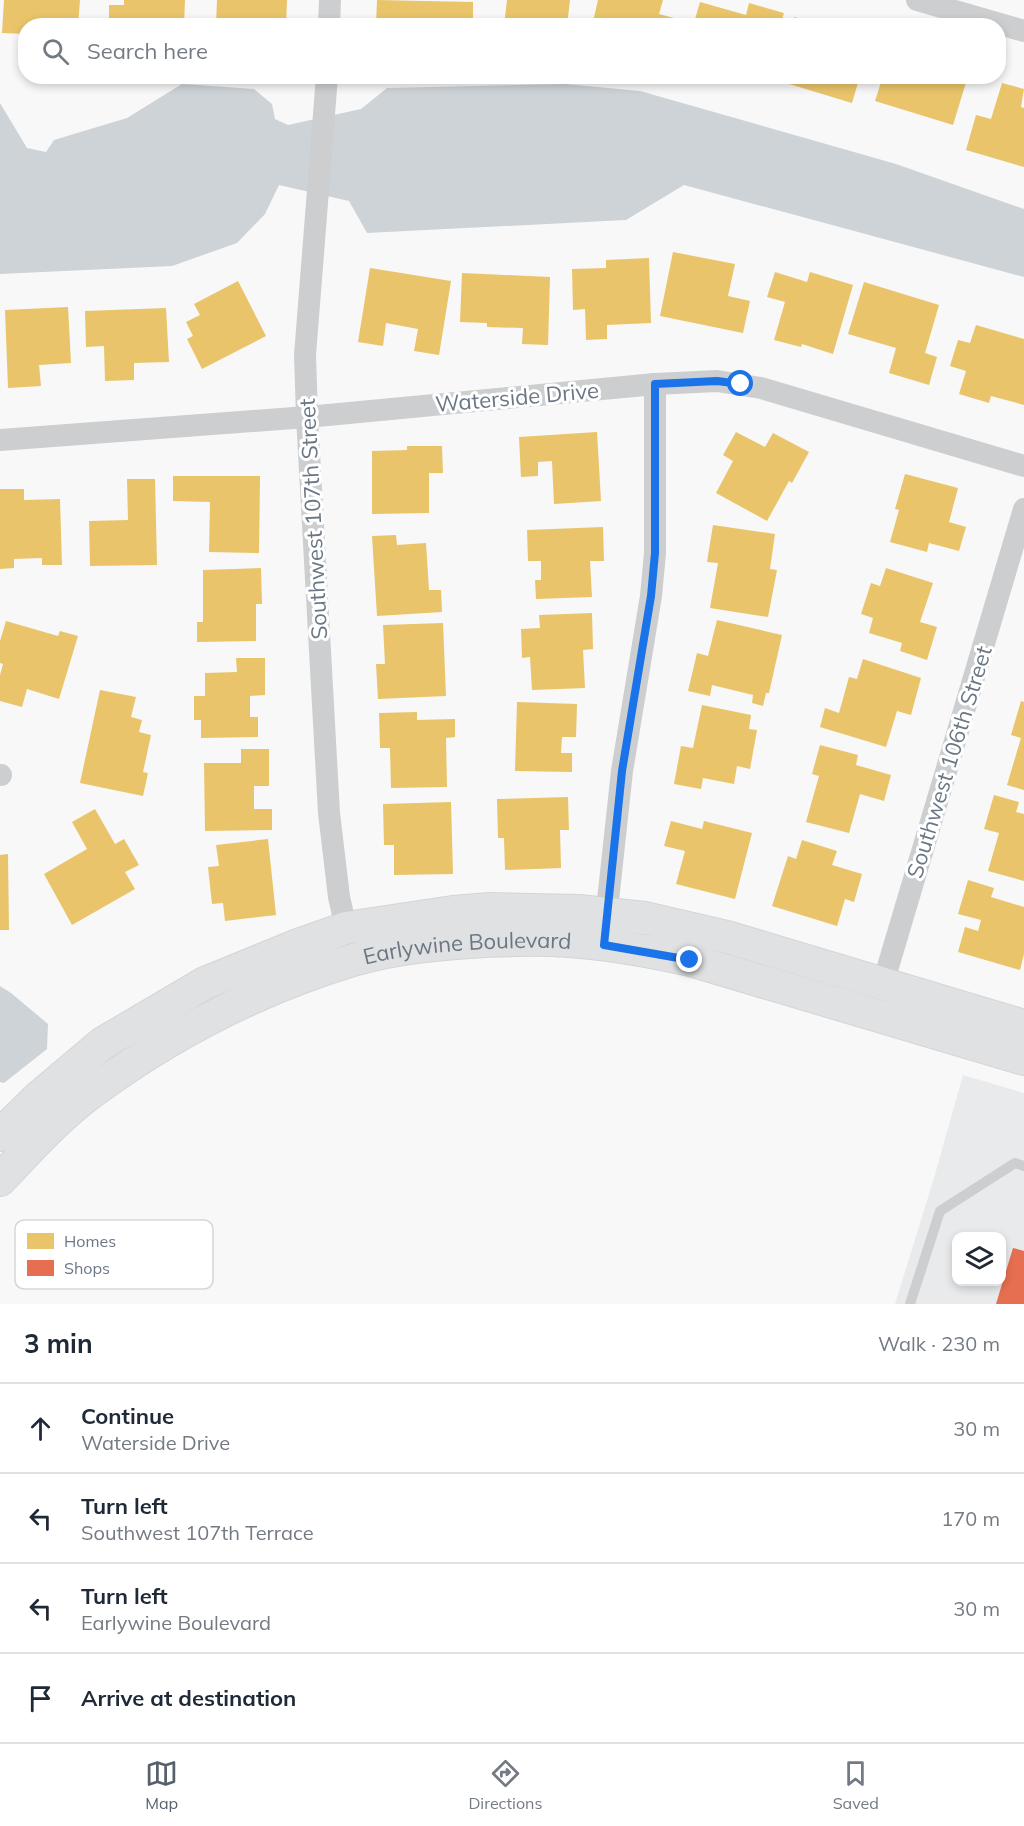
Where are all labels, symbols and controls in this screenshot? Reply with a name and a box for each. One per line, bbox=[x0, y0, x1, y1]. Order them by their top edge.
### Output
search box bbox=[18, 18, 1006, 84]
icon: search bbox=[39, 35, 72, 68]
text: Search here bbox=[87, 37, 208, 65]
route start bbox=[727, 370, 753, 396]
street label: Waterside Drive bbox=[434, 376, 600, 418]
street label: Southwest 107th Street bbox=[293, 397, 333, 640]
street label: Southwest 106th Street bbox=[900, 642, 998, 882]
street label: Earlywine Boulevard bbox=[360, 926, 572, 971]
route end bbox=[676, 946, 702, 972]
legend bbox=[15, 1220, 213, 1289]
text: Homes bbox=[64, 1231, 116, 1251]
map controls bbox=[952, 1232, 1006, 1286]
button: layers bbox=[952, 1232, 1006, 1286]
text: Shops bbox=[64, 1258, 110, 1278]
text: 3 min bbox=[24, 1327, 93, 1360]
text: Walk · 230 m bbox=[878, 1331, 1000, 1356]
text: Continue bbox=[81, 1402, 174, 1430]
icon: ahead bbox=[24, 1412, 57, 1445]
text: 30 m bbox=[953, 1416, 1000, 1441]
text: Waterside Drive bbox=[81, 1430, 230, 1455]
text: Turn left bbox=[81, 1492, 168, 1520]
icon: left bbox=[24, 1502, 57, 1535]
text: 170 m bbox=[941, 1506, 1000, 1531]
text: Southwest 107th Terrace bbox=[81, 1520, 314, 1545]
text: Turn left bbox=[81, 1582, 168, 1610]
icon: left bbox=[24, 1592, 57, 1625]
text: 30 m bbox=[953, 1596, 1000, 1621]
text: Earlywine Boulevard bbox=[81, 1610, 271, 1635]
icon: arrive bbox=[24, 1682, 57, 1715]
text: Arrive at destination bbox=[81, 1684, 296, 1712]
tab: Map bbox=[145, 1757, 178, 1813]
tab: Directions bbox=[468, 1757, 542, 1813]
tab: Saved bbox=[833, 1757, 879, 1813]

